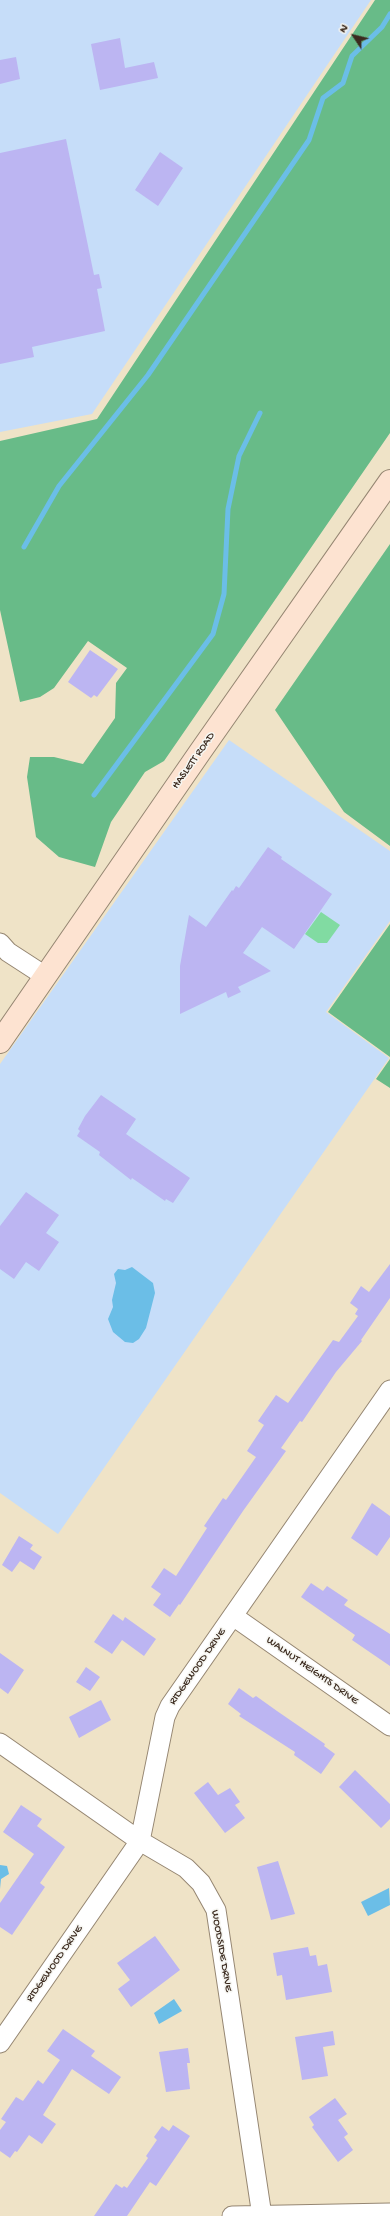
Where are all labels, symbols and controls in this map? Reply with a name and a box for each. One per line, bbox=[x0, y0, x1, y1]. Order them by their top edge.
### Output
north arrow bbox=[334, 16, 374, 56]
text: N bbox=[337, 23, 351, 36]
street label: HASLETT ROAD bbox=[170, 730, 218, 792]
street label: RIDGEWOOD DRIVE bbox=[167, 1626, 229, 1708]
street label: WALNUT HEIGHTS DRIVE bbox=[263, 1634, 361, 1708]
street label: WOODSIDE DRIVE bbox=[207, 1909, 235, 1993]
street label: RIDGEWOOD DRIVE bbox=[24, 1923, 86, 2005]

